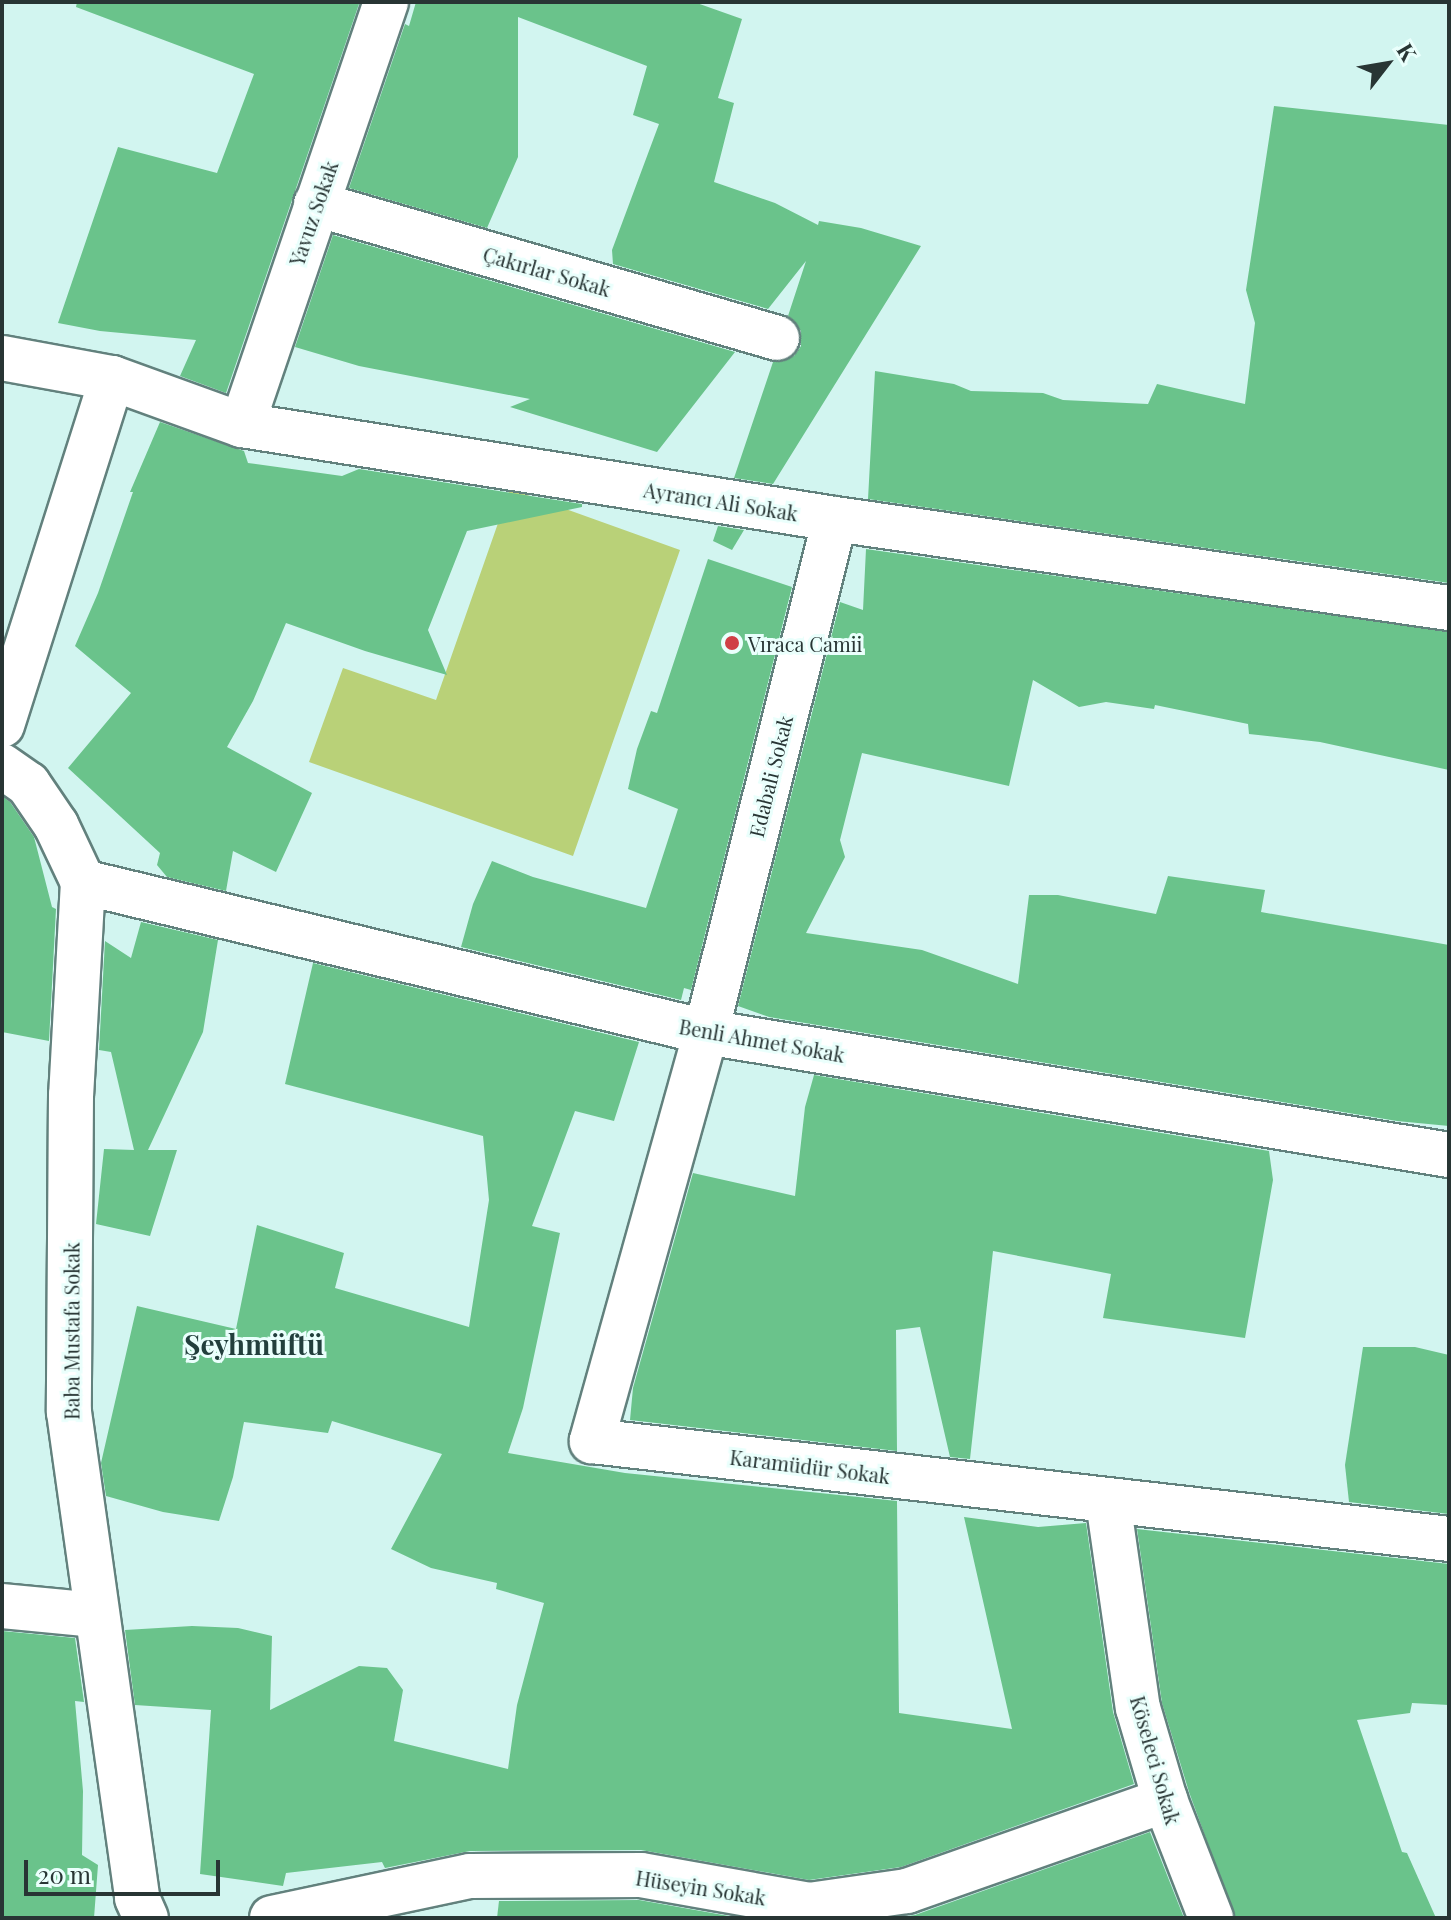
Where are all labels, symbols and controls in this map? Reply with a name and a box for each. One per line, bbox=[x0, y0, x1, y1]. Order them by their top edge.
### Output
north arrow bbox=[1347, 24, 1427, 104]
text: K bbox=[1391, 37, 1424, 66]
street label: Yavuz Sokak bbox=[284, 157, 342, 269]
street label: Çakırlar Sokak bbox=[480, 241, 614, 301]
street label: Ayrancı Ali Sokak bbox=[642, 477, 800, 525]
place label: Vıraca Camii bbox=[748, 631, 863, 655]
marker: Vıraca Camii bbox=[723, 634, 741, 652]
street label: Edabali Sokak bbox=[743, 713, 797, 839]
street label: Benli Ahmet Sokak bbox=[677, 1014, 847, 1066]
street label: Baba Mustafa Sokak bbox=[59, 1242, 83, 1420]
district label: Şeyhmüftü bbox=[184, 1327, 324, 1361]
street label: Karamüdür Sokak bbox=[728, 1444, 892, 1488]
street label: Köseleci Sokak bbox=[1126, 1693, 1186, 1827]
scale bar bbox=[28, 1844, 224, 1894]
text: 20 m bbox=[38, 1858, 91, 1890]
street label: Hüseyin Sokak bbox=[634, 1865, 768, 1909]

